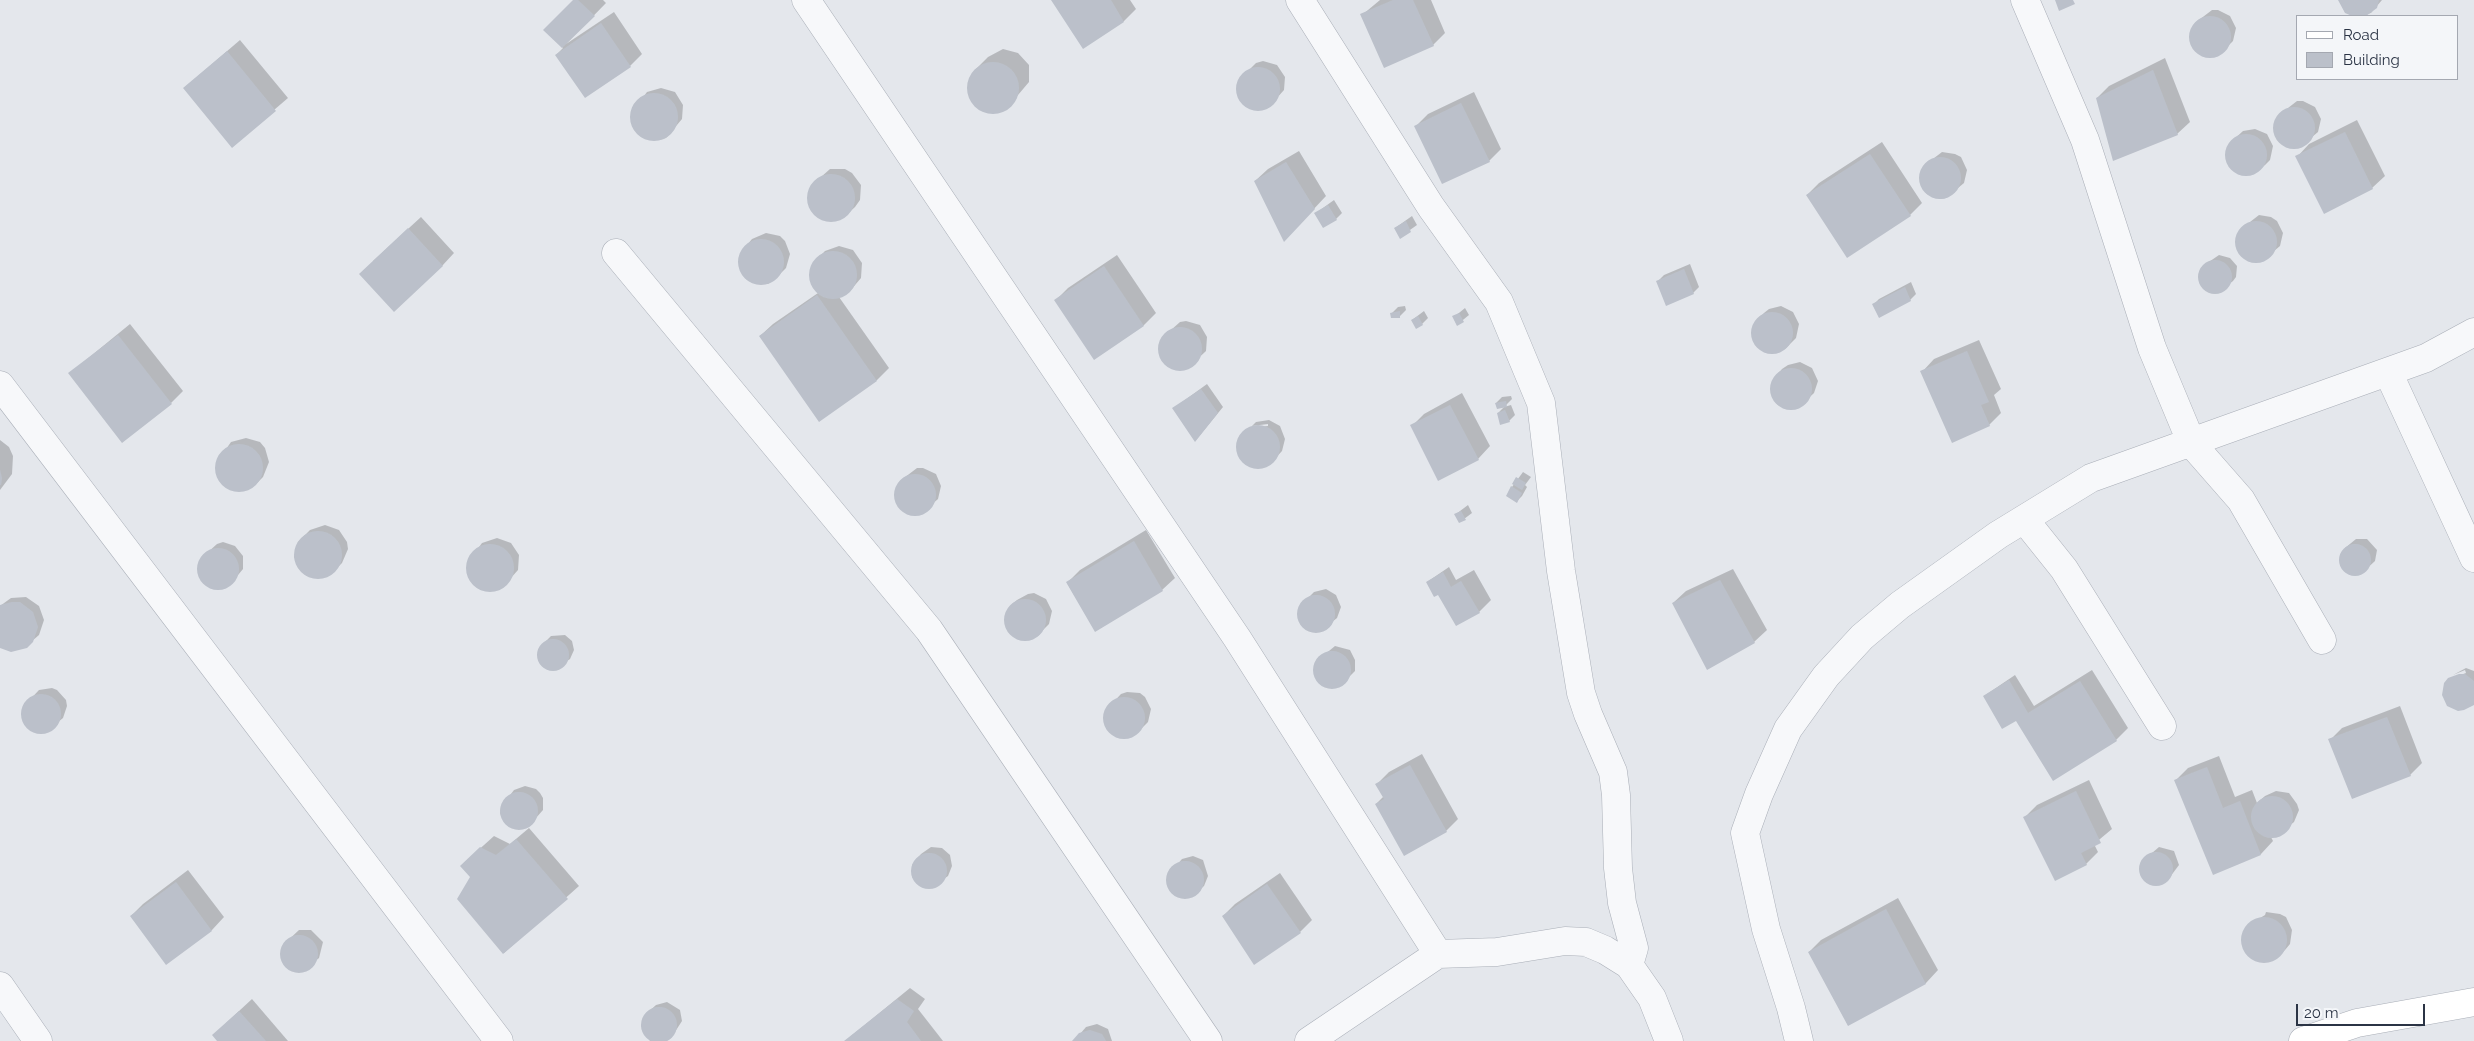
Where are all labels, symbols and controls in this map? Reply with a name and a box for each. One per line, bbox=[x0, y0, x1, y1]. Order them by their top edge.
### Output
legend bbox=[2296, 15, 2459, 80]
text: Road bbox=[2343, 26, 2379, 44]
text: Building bbox=[2343, 51, 2400, 69]
scale bar bbox=[2299, 994, 2428, 1026]
text: 20 m bbox=[2304, 1004, 2339, 1022]

